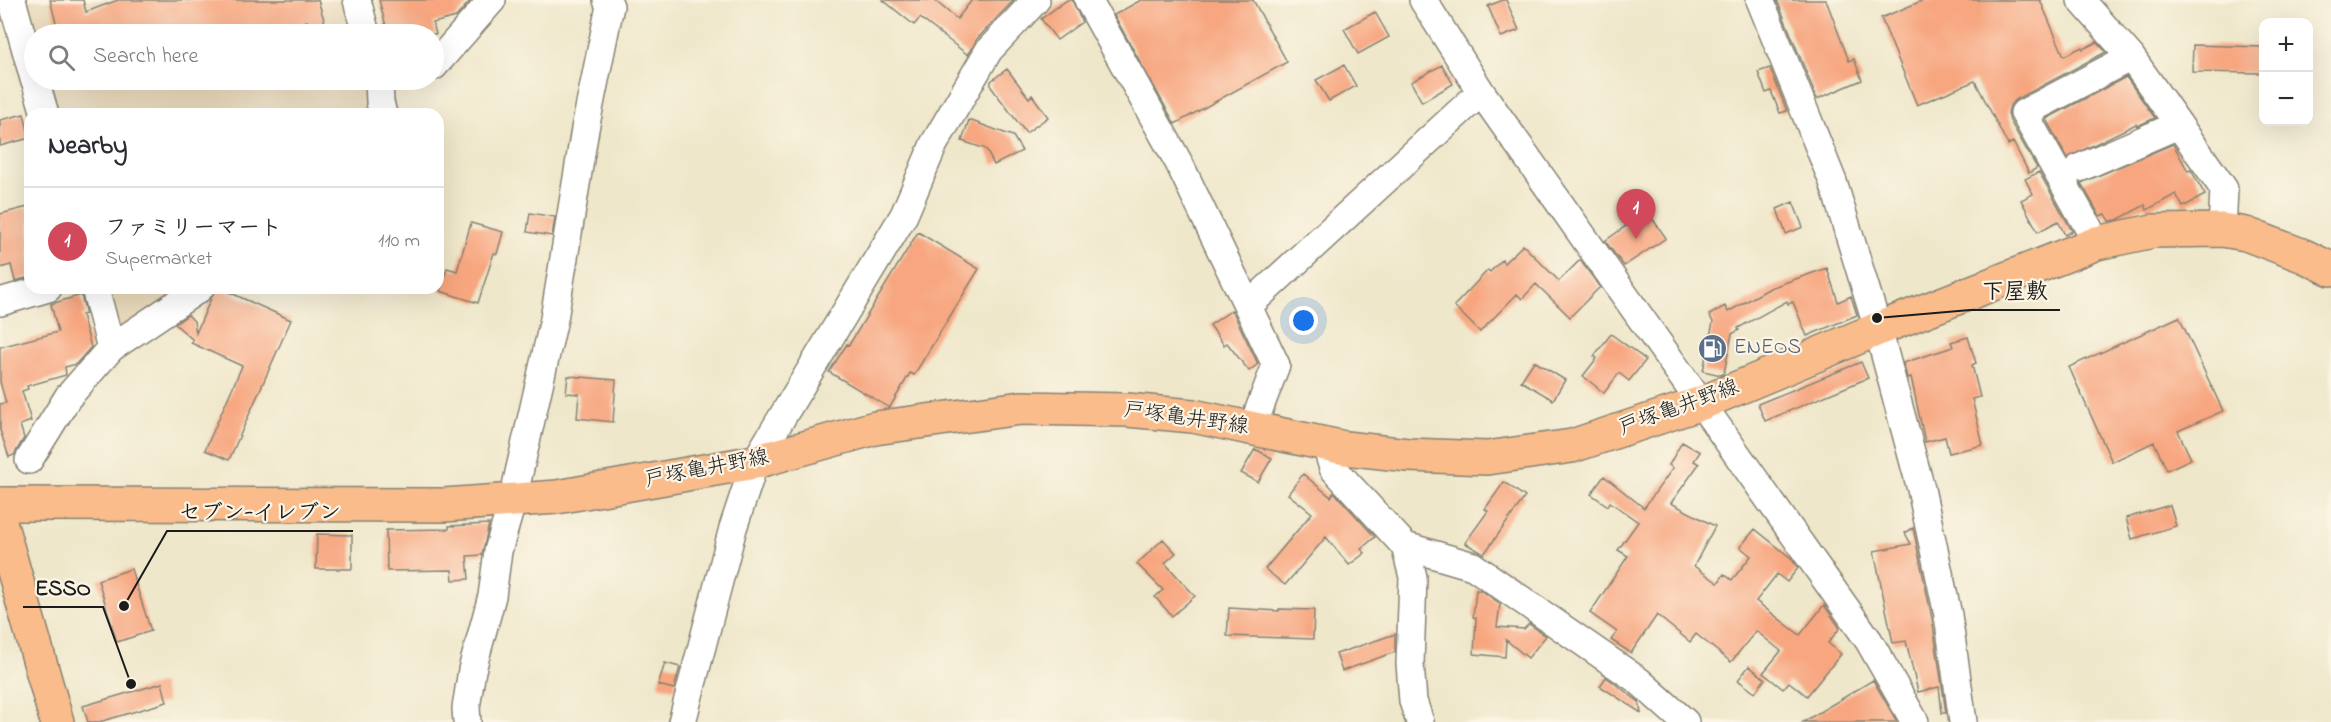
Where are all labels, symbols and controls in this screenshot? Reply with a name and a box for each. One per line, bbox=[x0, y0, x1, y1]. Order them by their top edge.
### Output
map controls bbox=[2259, 18, 2313, 126]
button: + bbox=[2259, 18, 2313, 72]
search box bbox=[24, 24, 444, 90]
icon: search bbox=[45, 41, 78, 74]
text: Search here bbox=[93, 41, 198, 73]
button: − bbox=[2259, 72, 2313, 126]
text: Nearby bbox=[48, 128, 127, 166]
pin: 1 bbox=[1616, 190, 1656, 239]
text: ファミリーマート bbox=[105, 213, 282, 245]
text: 1 bbox=[64, 227, 71, 256]
text: 110 m bbox=[378, 227, 420, 256]
text: Supermarket bbox=[105, 245, 212, 274]
callout: 下屋敷 bbox=[1970, 270, 2060, 310]
text: 下屋敷 bbox=[1982, 277, 2048, 309]
your location bbox=[1289, 306, 1318, 335]
fuel station icon: ENEOS bbox=[1697, 332, 1729, 364]
place label: ENEOS bbox=[1734, 333, 1801, 363]
street label: 戸塚亀井野線 bbox=[1615, 372, 1743, 444]
street label: 戸塚亀井野線 bbox=[1122, 395, 1250, 443]
street label: 戸塚亀井野線 bbox=[642, 442, 772, 496]
callout: セブン-イレブン bbox=[167, 491, 353, 531]
text: セブン-イレブン bbox=[179, 498, 341, 530]
callout: ESSO bbox=[23, 567, 103, 607]
text: ESSO bbox=[35, 574, 91, 606]

